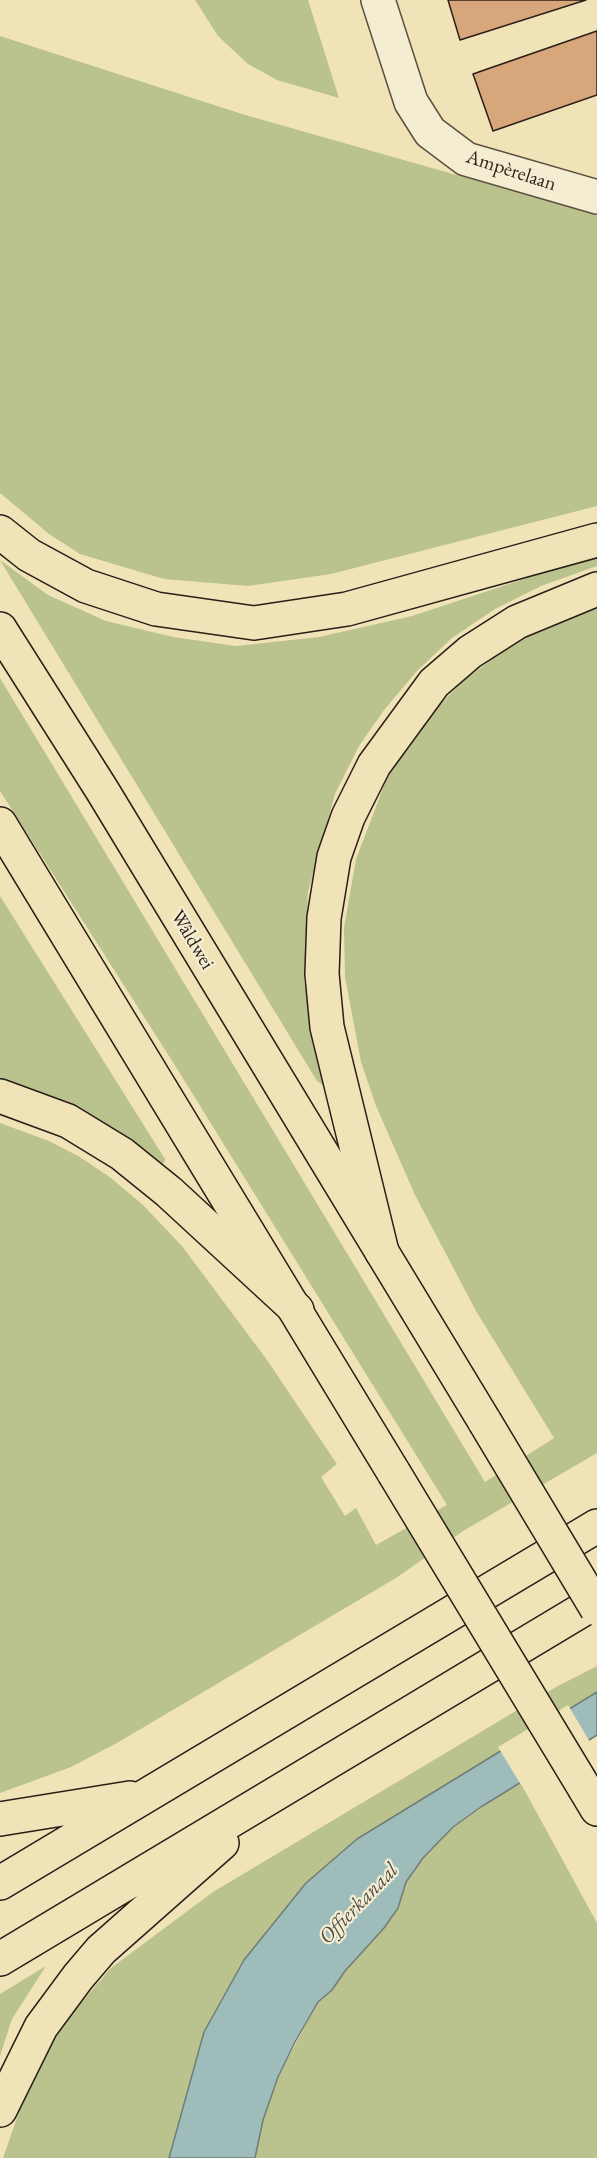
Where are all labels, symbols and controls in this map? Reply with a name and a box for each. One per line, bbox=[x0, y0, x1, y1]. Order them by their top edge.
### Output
street label: Ampèrelaan bbox=[463, 145, 559, 197]
street label: Wâldwei bbox=[165, 906, 219, 974]
water label: Offierkanaal bbox=[314, 1858, 404, 1950]

